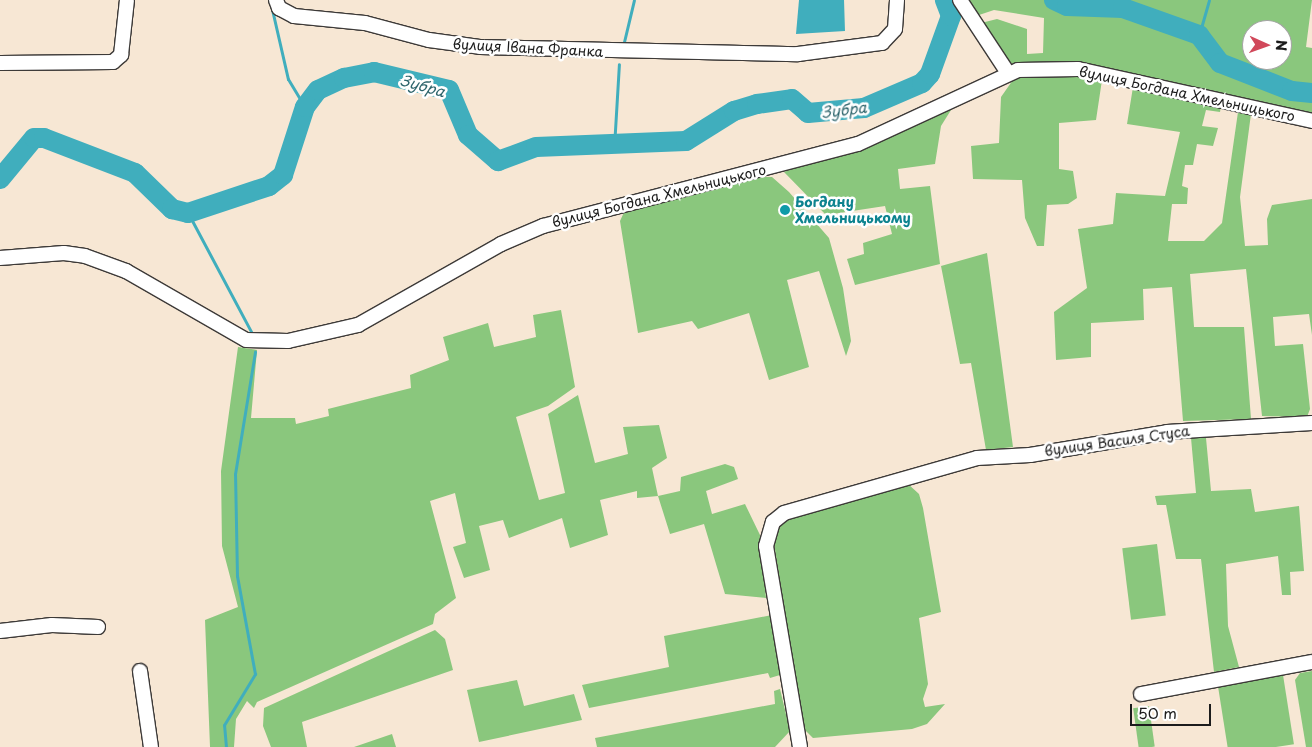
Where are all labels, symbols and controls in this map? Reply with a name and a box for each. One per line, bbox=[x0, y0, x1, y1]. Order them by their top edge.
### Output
north arrow bbox=[1242, 20, 1292, 70]
street label: вулиця Івана Франка bbox=[452, 36, 604, 60]
text: N bbox=[1271, 40, 1292, 51]
street label: вулиця Богдана Хмельницького bbox=[1077, 63, 1297, 125]
water label: Зубра bbox=[399, 70, 447, 100]
water label: Зубра bbox=[821, 97, 867, 121]
street label: вулиця Богдана Хмельницького bbox=[550, 161, 768, 231]
place label: Богдану Хмельницькому bbox=[795, 194, 911, 226]
marker: Богдану Хмельницькому bbox=[779, 204, 791, 216]
street label: вулиця Василя Стуса bbox=[1043, 422, 1191, 460]
scale bar bbox=[1132, 694, 1213, 726]
text: 50 m bbox=[1138, 701, 1177, 724]

